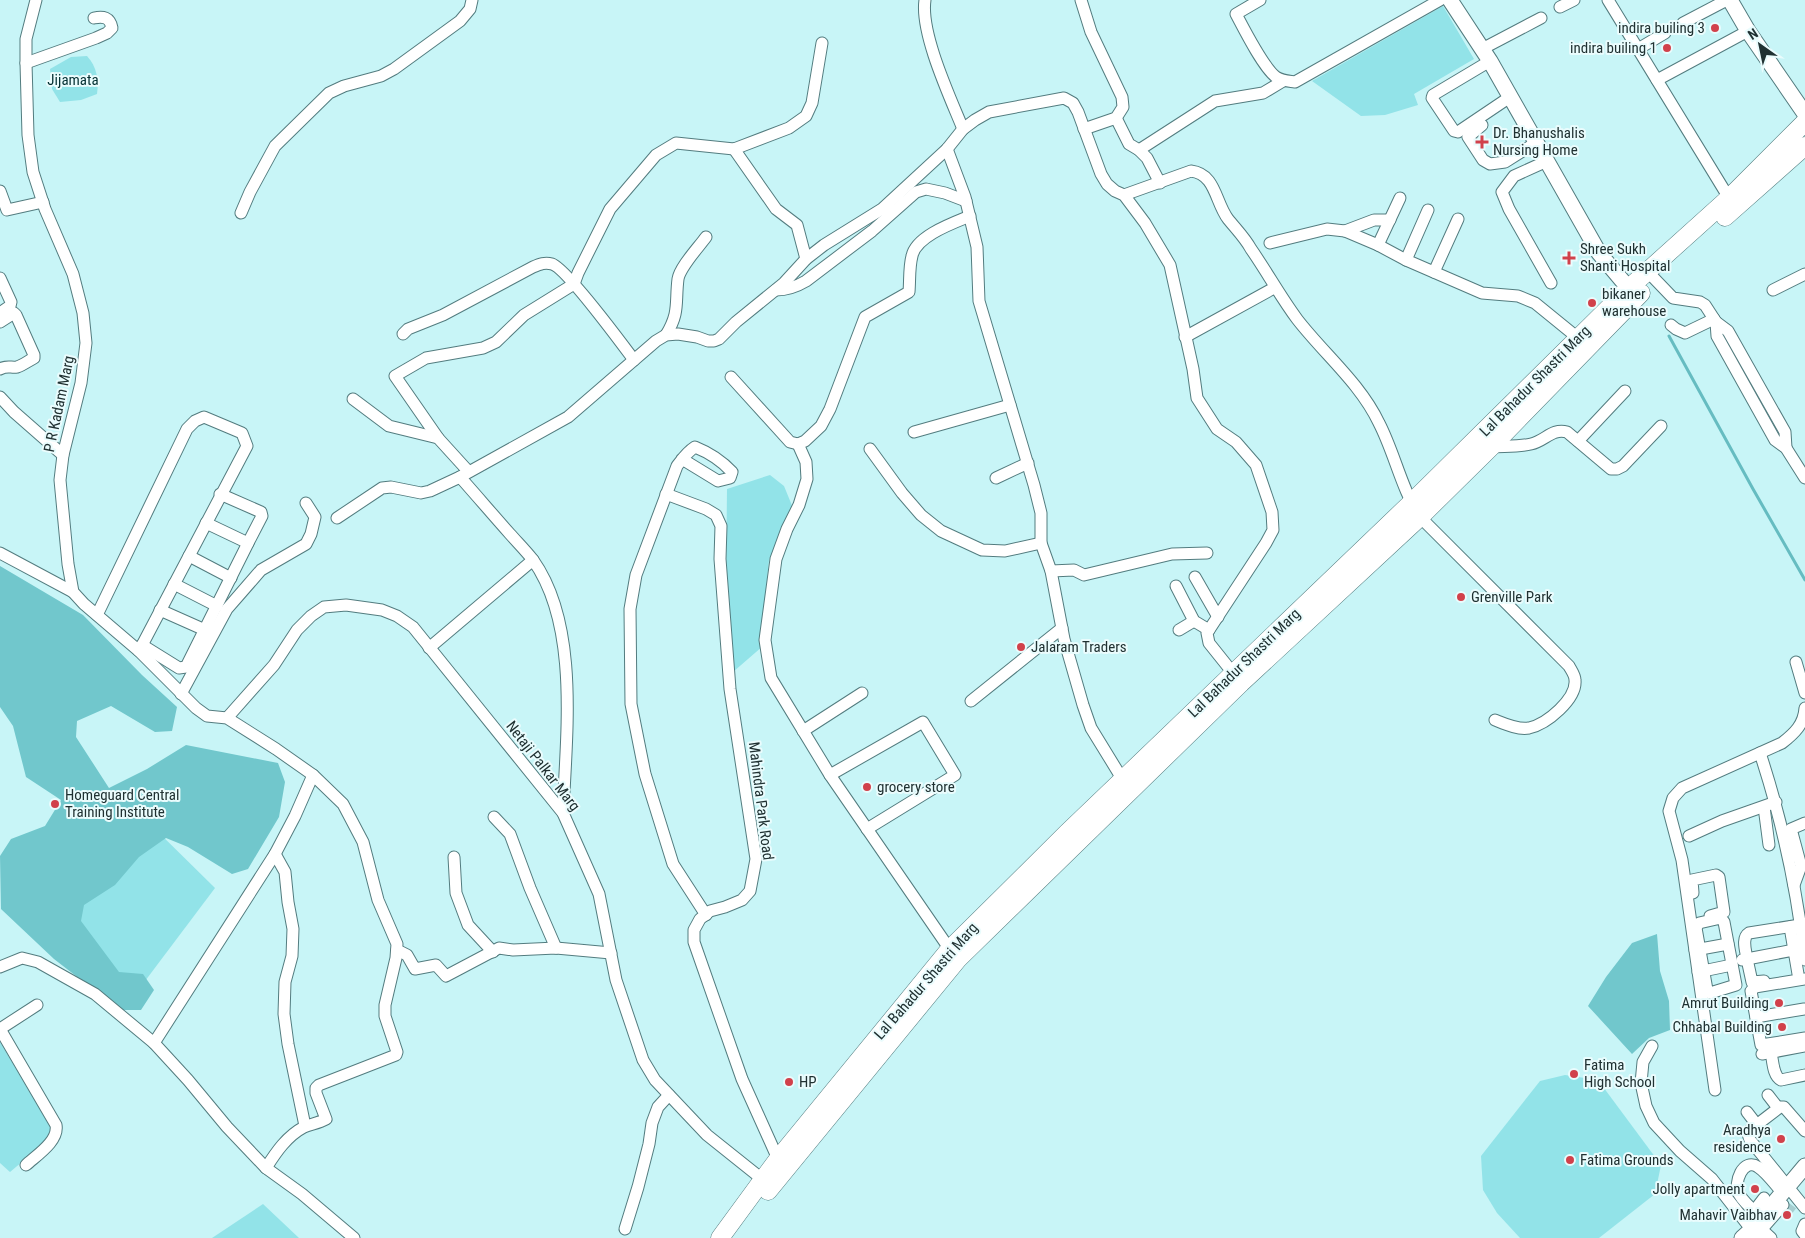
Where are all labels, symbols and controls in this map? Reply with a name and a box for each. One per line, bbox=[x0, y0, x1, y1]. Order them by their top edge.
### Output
place label: indira builing 3 bbox=[1618, 19, 1705, 37]
north arrow bbox=[1735, 20, 1785, 70]
marker: indira builing 3 bbox=[1709, 22, 1721, 34]
text: N bbox=[1745, 25, 1761, 43]
place label: indira builing 1 bbox=[1570, 39, 1657, 57]
marker: indira builing 1 bbox=[1661, 42, 1673, 54]
park label: Jijamata bbox=[47, 71, 99, 89]
place label: Dr. Bhanushalis Nursing Home bbox=[1493, 124, 1585, 159]
marker: Dr. Bhanushalis Nursing Home bbox=[1475, 135, 1489, 149]
place label: Shree Sukh Shanti Hospital bbox=[1580, 240, 1670, 275]
marker: Shree Sukh Shanti Hospital bbox=[1562, 251, 1576, 265]
place label: bikaner warehouse bbox=[1602, 285, 1666, 320]
marker: bikaner warehouse bbox=[1586, 297, 1598, 309]
street label: Lal Bahadur Shastri Marg bbox=[1476, 322, 1594, 440]
street label: P R Kadam Marg bbox=[40, 354, 78, 454]
place label: Grenville Park bbox=[1471, 588, 1553, 606]
marker: Grenville Park bbox=[1455, 591, 1467, 603]
street label: Lal Bahadur Shastri Marg bbox=[1184, 605, 1304, 721]
place label: Jalaram Traders bbox=[1031, 638, 1127, 656]
marker: Jalaram Traders bbox=[1015, 641, 1027, 653]
street label: Netaji Palkar Marg bbox=[502, 717, 584, 815]
street label: Mahindra Park Road bbox=[745, 741, 777, 861]
place label: grocery store bbox=[877, 778, 955, 796]
marker: grocery store bbox=[861, 781, 873, 793]
place label: Homeguard Central Training Institute bbox=[65, 786, 179, 821]
marker: Homeguard Central Training Institute bbox=[49, 798, 61, 810]
street label: Lal Bahadur Shastri Marg bbox=[870, 919, 982, 1043]
place label: Amrut Building bbox=[1681, 994, 1769, 1012]
marker: Amrut Building bbox=[1773, 997, 1785, 1009]
place label: Chhabal Building bbox=[1672, 1018, 1772, 1036]
marker: Chhabal Building bbox=[1776, 1021, 1788, 1033]
place label: Fatima High School bbox=[1584, 1056, 1655, 1091]
marker: Fatima High School bbox=[1568, 1068, 1580, 1080]
place label: HP bbox=[799, 1073, 817, 1091]
marker: HP bbox=[783, 1076, 795, 1088]
place label: Aradhya residence bbox=[1714, 1121, 1771, 1156]
marker: Aradhya residence bbox=[1775, 1133, 1787, 1145]
place label: Fatima Grounds bbox=[1580, 1151, 1674, 1169]
marker: Fatima Grounds bbox=[1564, 1154, 1576, 1166]
place label: Jolly apartment bbox=[1652, 1180, 1745, 1198]
marker: Jolly apartment bbox=[1749, 1183, 1761, 1195]
place label: Mahavir Vaibhav bbox=[1679, 1206, 1778, 1224]
marker: Mahavir Vaibhav bbox=[1781, 1209, 1793, 1221]

